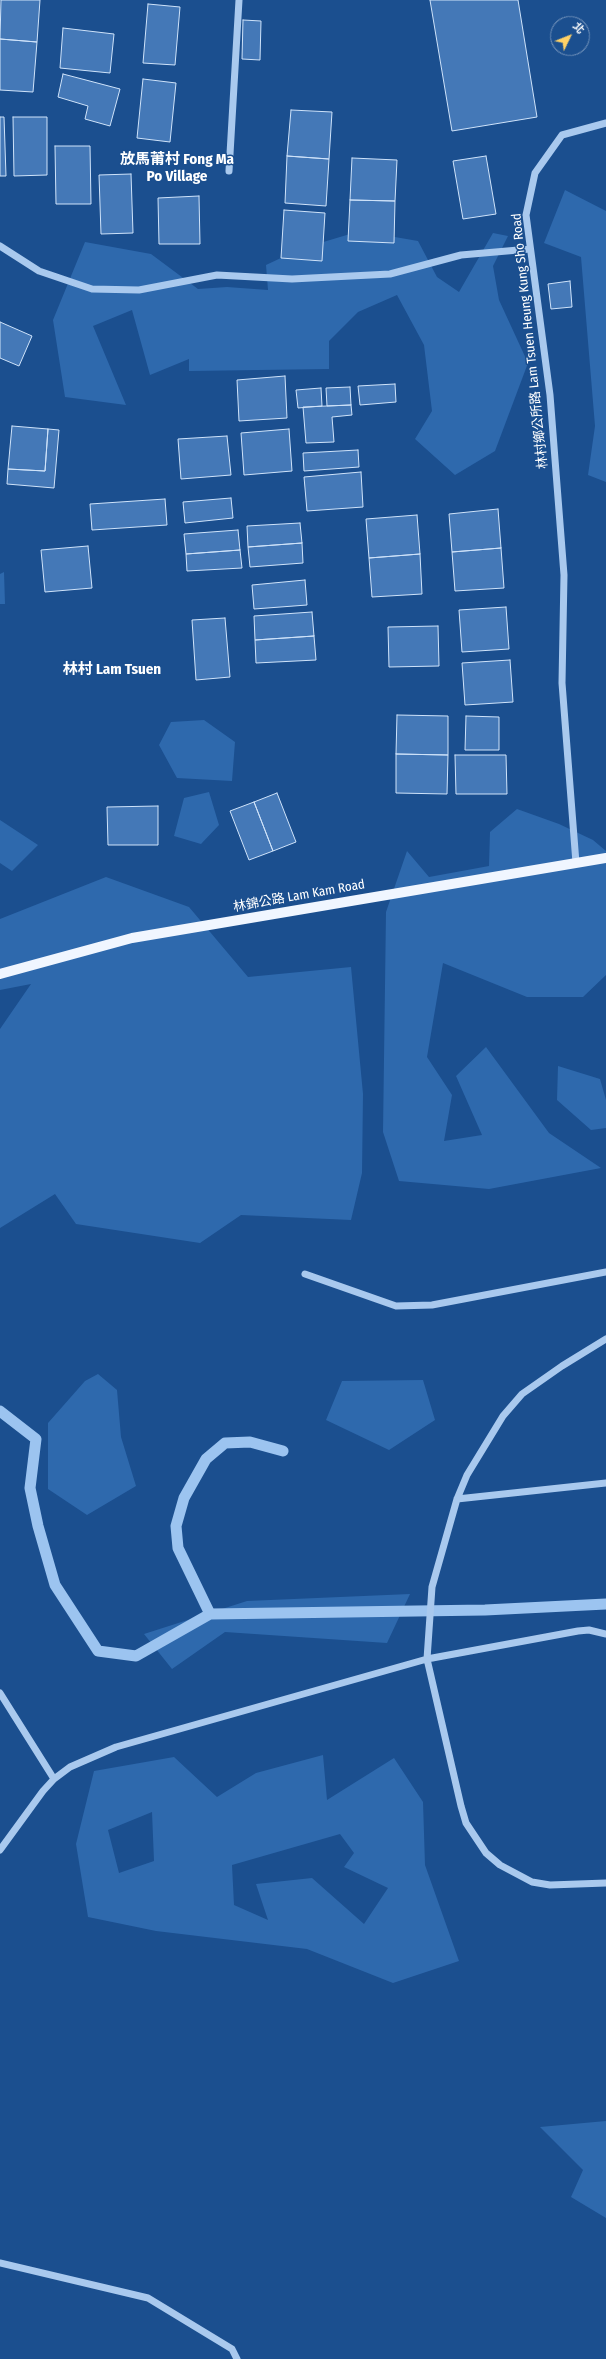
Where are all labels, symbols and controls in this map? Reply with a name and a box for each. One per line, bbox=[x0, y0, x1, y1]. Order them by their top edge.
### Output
north arrow bbox=[550, 16, 590, 56]
text: 北 bbox=[570, 20, 587, 37]
district label: 放馬莆村 Fong Ma Po Village bbox=[120, 151, 234, 186]
street label: 林村鄉公所路 Lam Tsuen Heung Kung Sho Road bbox=[509, 212, 551, 470]
district label: 林村 Lam Tsuen bbox=[63, 661, 161, 679]
street label: 林錦公路 Lam Kam Road bbox=[232, 877, 366, 915]

